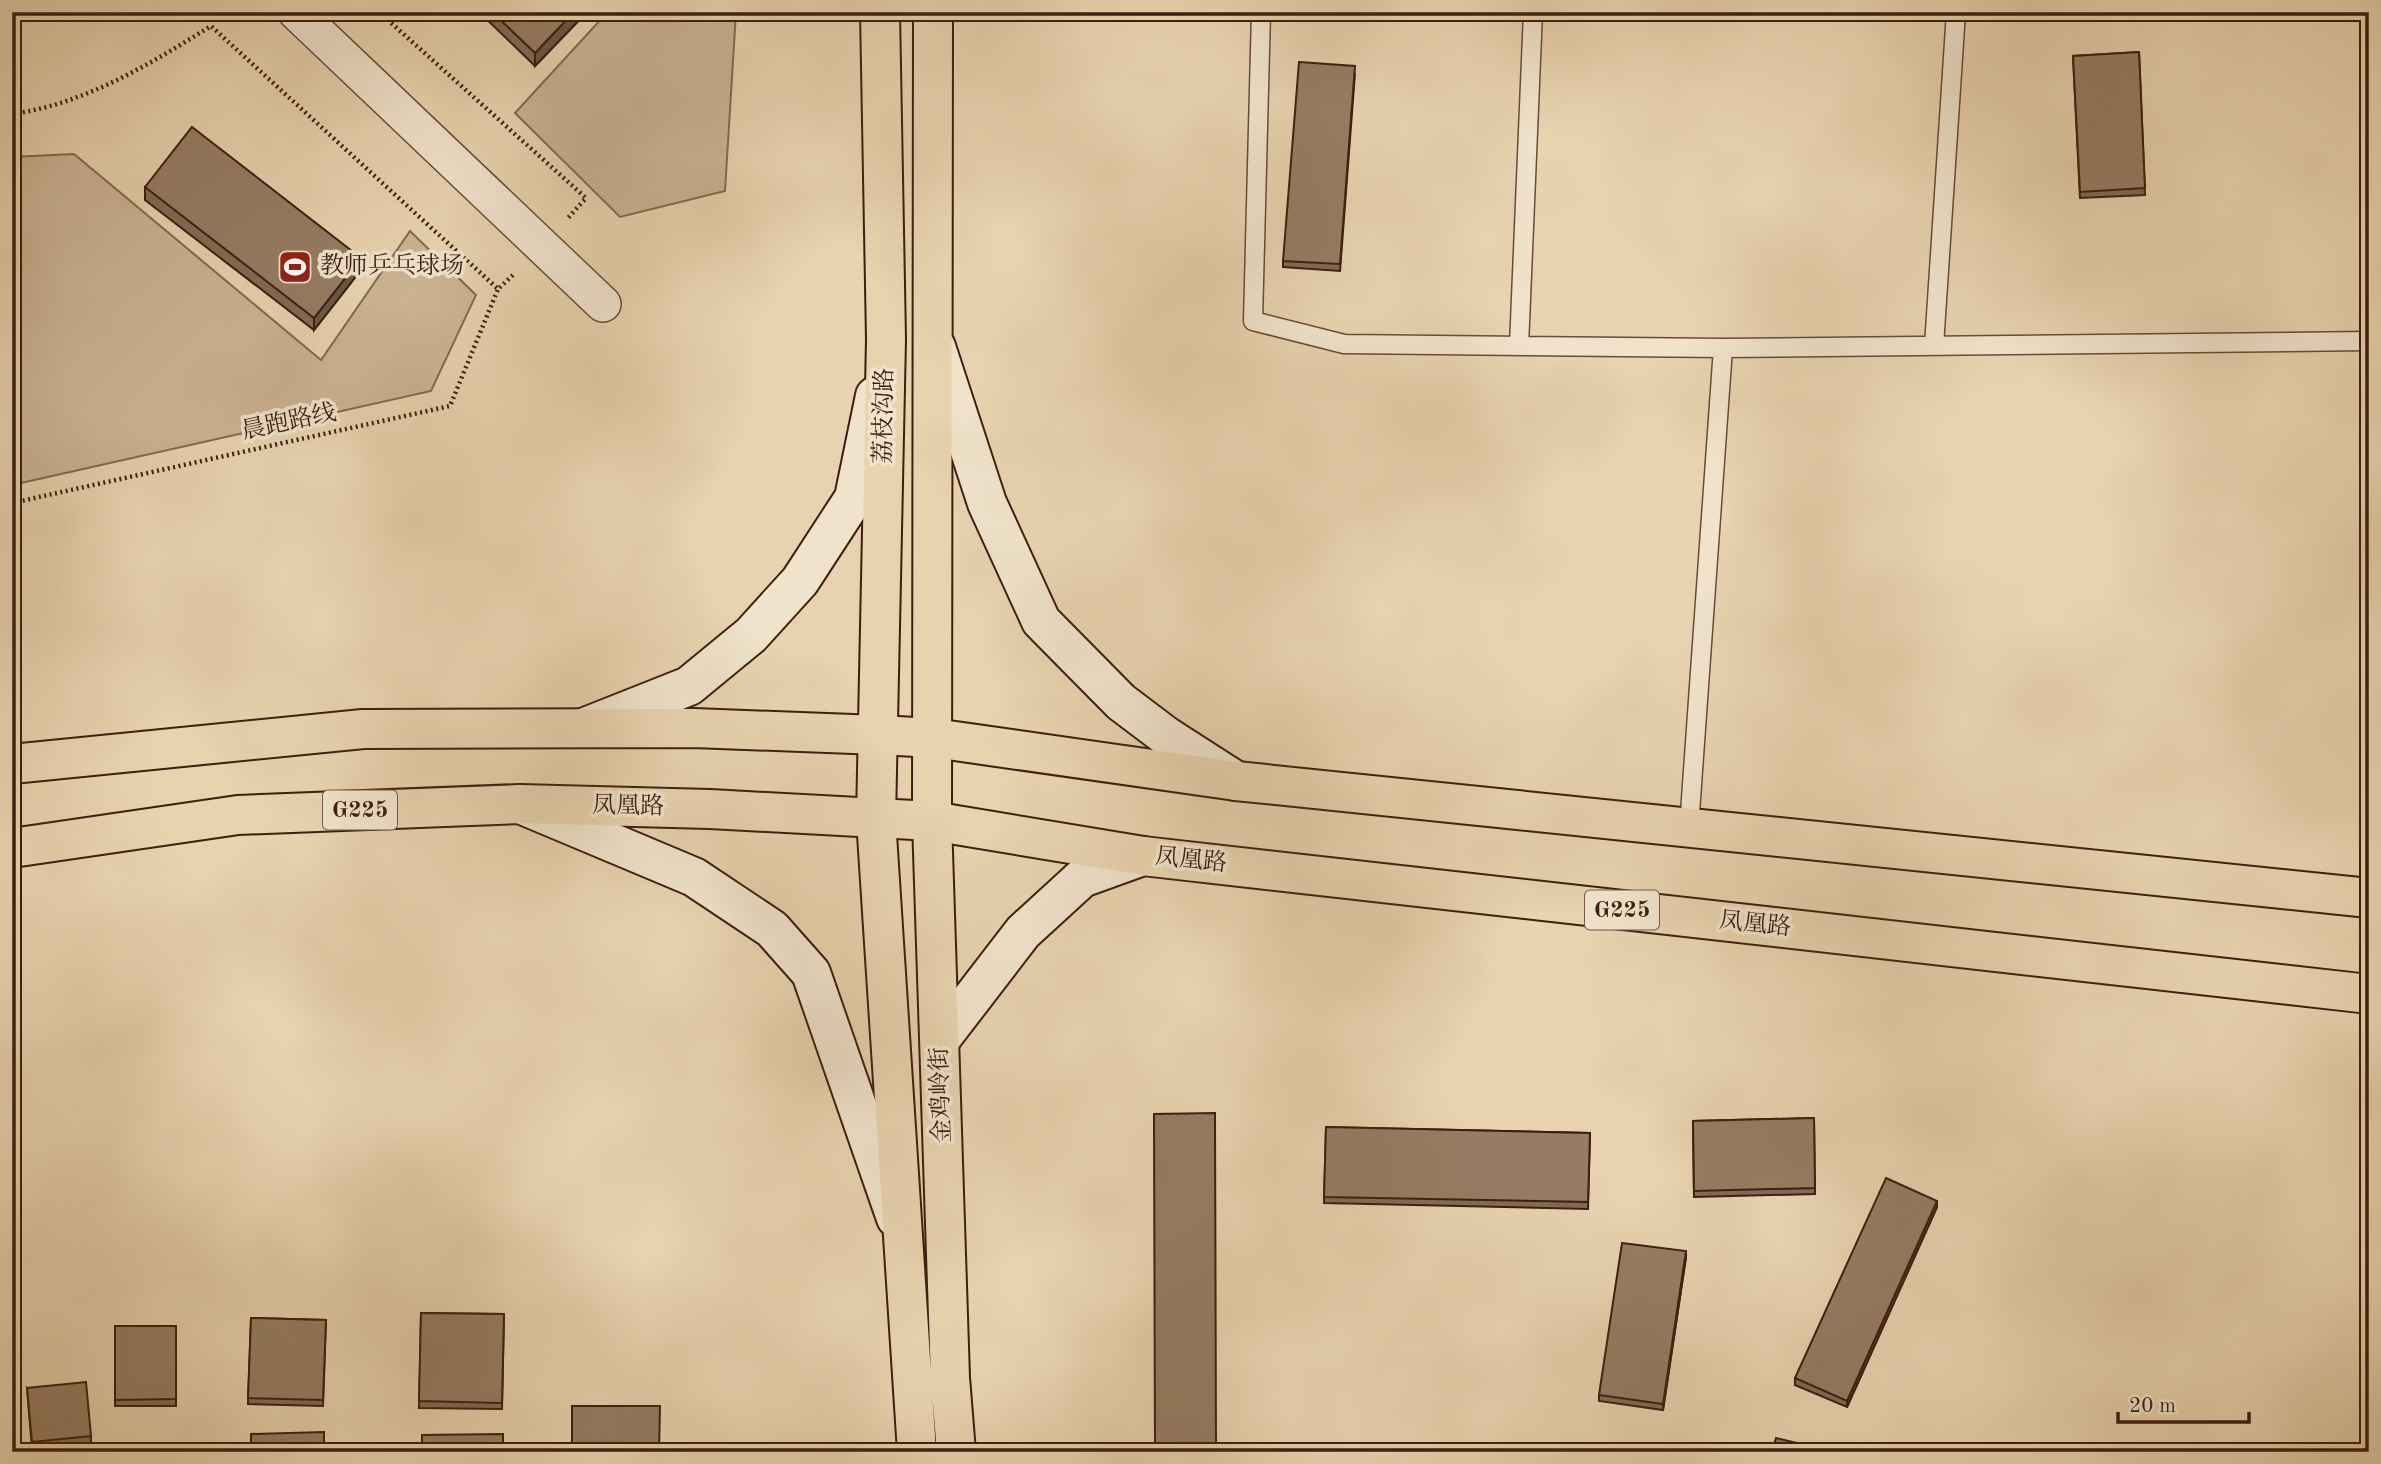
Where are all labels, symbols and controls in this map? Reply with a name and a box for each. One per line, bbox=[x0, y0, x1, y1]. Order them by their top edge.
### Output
sports icon: 教师乒乓球场 bbox=[276, 248, 314, 286]
place label: 教师乒乓球场 bbox=[320, 252, 464, 279]
street label: 荔枝沟路 bbox=[869, 368, 898, 464]
street label: 晨跑路线 bbox=[239, 398, 338, 445]
road number: G225 bbox=[323, 790, 397, 830]
street label: 凤凰路 bbox=[592, 791, 664, 820]
street label: 凤凰路 bbox=[1154, 842, 1228, 877]
road number: G225 bbox=[1585, 890, 1659, 930]
street label: 凤凰路 bbox=[1718, 906, 1792, 941]
street label: 金鸡岭街 bbox=[925, 1047, 956, 1143]
scale bar bbox=[2118, 1380, 2250, 1424]
text: 20 m bbox=[2129, 1396, 2176, 1417]

